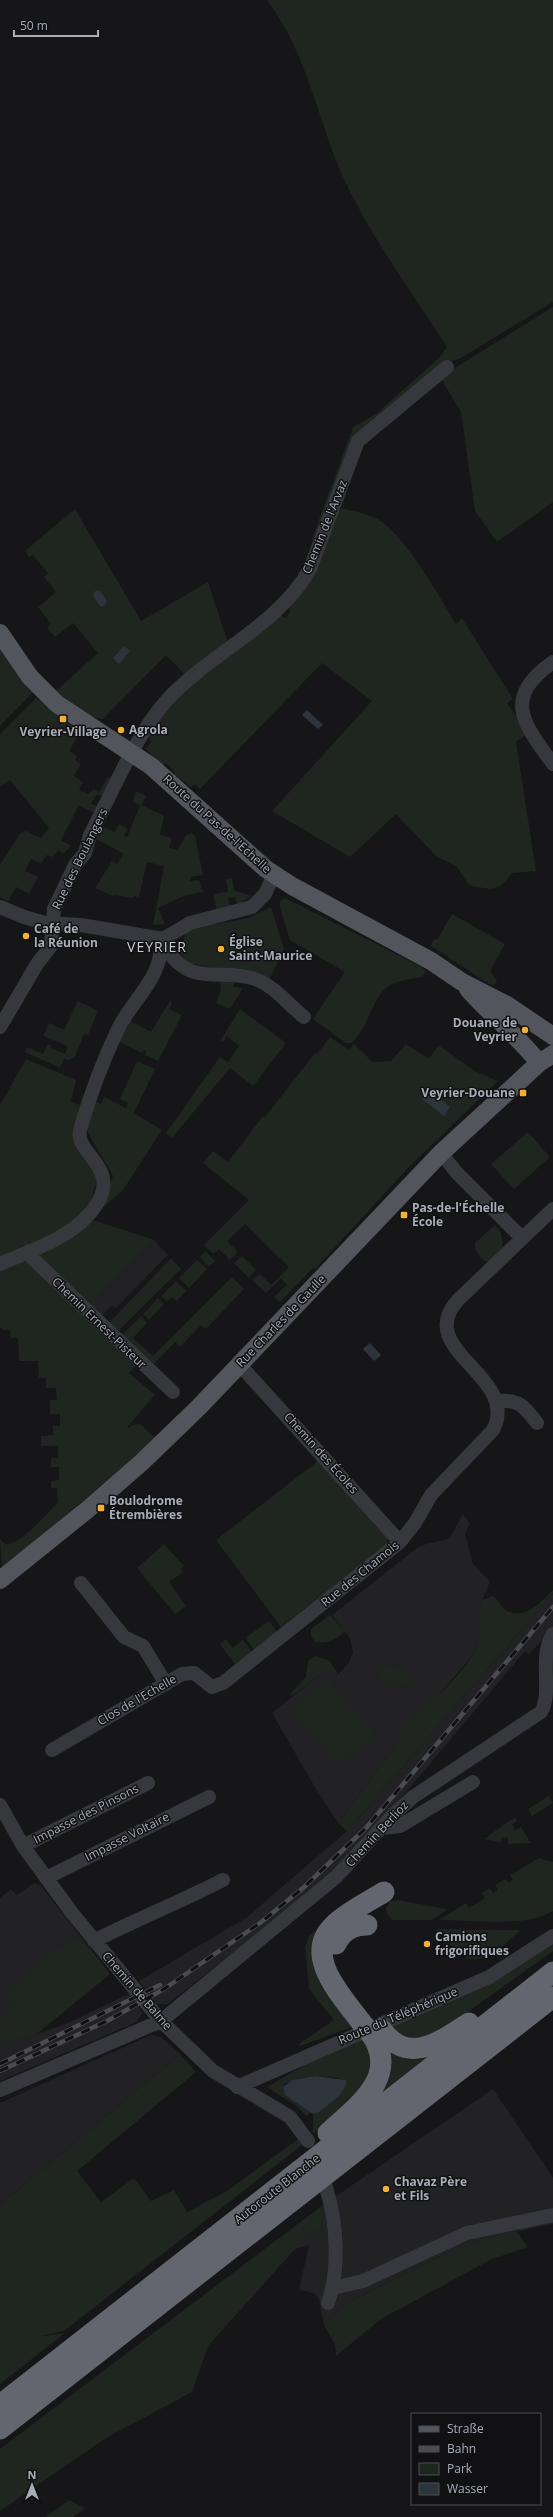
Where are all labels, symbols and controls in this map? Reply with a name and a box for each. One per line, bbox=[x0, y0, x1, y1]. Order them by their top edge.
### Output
scale bar bbox=[14, 12, 98, 38]
text: 50 m bbox=[20, 17, 48, 34]
street label: Chemin de l'Arvaz bbox=[298, 477, 351, 576]
marker: Veyrier-Village bbox=[58, 714, 68, 724]
place label: Agrola bbox=[129, 721, 168, 738]
place label: Veyrier-Village bbox=[19, 723, 107, 740]
marker: Agrola bbox=[116, 725, 126, 735]
street label: Route du Pas-de-l'Echelle bbox=[160, 770, 275, 877]
street label: Rue des Boulangers bbox=[48, 805, 112, 912]
place label: Café de la Réunion bbox=[34, 920, 98, 951]
marker: Café de la Réunion bbox=[21, 931, 31, 941]
place label: Église Saint-Maurice bbox=[229, 933, 312, 964]
district label: VEYRIER bbox=[127, 937, 187, 956]
marker: Église Saint-Maurice bbox=[216, 944, 226, 954]
place label: Douane de Veyrier bbox=[453, 1014, 518, 1045]
marker: Douane de Veyrier bbox=[520, 1025, 530, 1035]
place label: Veyrier-Douane bbox=[421, 1084, 515, 1101]
marker: Veyrier-Douane bbox=[518, 1088, 528, 1098]
place label: Pas-de-l'Échelle École bbox=[412, 1199, 504, 1230]
marker: Pas-de-l'Échelle École bbox=[399, 1210, 409, 1220]
street label: Rue Charles de Gaulle bbox=[232, 1271, 329, 1371]
street label: Chemin Ernest-Pisteur bbox=[48, 1273, 150, 1372]
street label: Chemin des Écoles bbox=[280, 1408, 363, 1497]
place label: Boulodrome Étrembières bbox=[109, 1492, 183, 1523]
marker: Boulodrome Étrembières bbox=[96, 1503, 106, 1513]
street label: Rue des Chamois bbox=[317, 1537, 403, 1610]
street label: Clos de l'Echelle bbox=[94, 1670, 180, 1729]
street label: Impasse des Pinsons bbox=[30, 1779, 142, 1848]
street label: Chemin Berlioz bbox=[342, 1797, 412, 1870]
street label: Impasse Voltaire bbox=[82, 1808, 172, 1865]
place label: Camions frigorifiques bbox=[435, 1928, 509, 1959]
marker: Camions frigorifiques bbox=[422, 1939, 432, 1949]
street label: Chemin de Balme bbox=[99, 1948, 176, 2034]
street label: Route du Téléphérique bbox=[336, 1983, 460, 2048]
street label: Autoroute Blanche bbox=[230, 2150, 323, 2228]
place label: Chavaz Père et Fils bbox=[394, 2173, 467, 2204]
marker: Chavaz Père et Fils bbox=[381, 2184, 391, 2194]
legend bbox=[411, 2413, 541, 2505]
text: Straße bbox=[447, 2420, 484, 2437]
text: Bahn bbox=[447, 2440, 476, 2457]
text: Park bbox=[447, 2460, 473, 2477]
north arrow bbox=[12, 2465, 52, 2505]
text: N bbox=[28, 2467, 36, 2482]
text: Wasser bbox=[447, 2480, 488, 2497]

